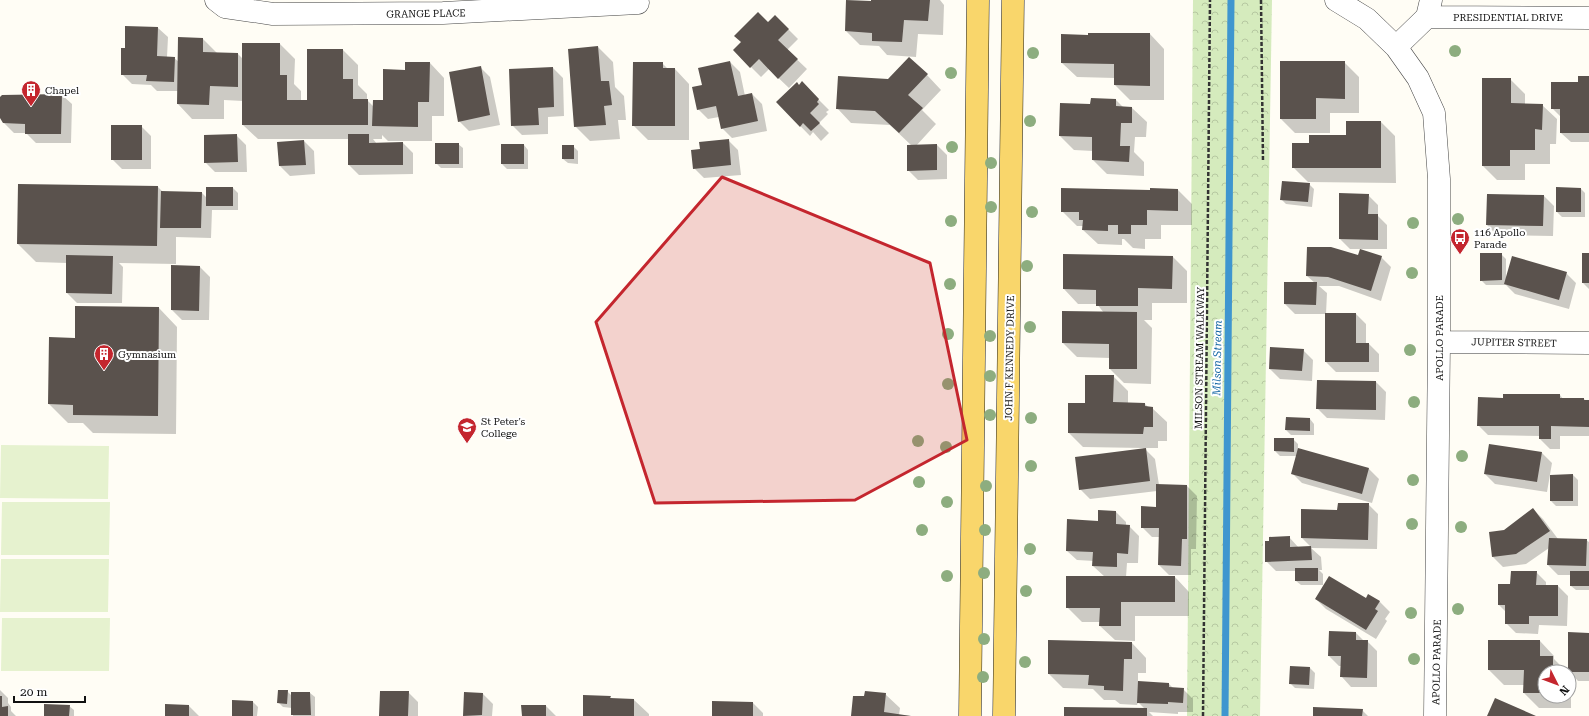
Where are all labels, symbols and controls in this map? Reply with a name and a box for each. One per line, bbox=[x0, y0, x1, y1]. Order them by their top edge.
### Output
street label: GRANGE PLACE bbox=[386, 7, 466, 20]
street label: PRESIDENTIAL DRIVE bbox=[1453, 12, 1563, 23]
building icon: Chapel bbox=[20, 79, 42, 107]
place label: Chapel bbox=[45, 85, 79, 96]
bus stop icon: 116 Apollo Parade bbox=[1449, 227, 1471, 255]
place label: 116 Apollo Parade bbox=[1474, 227, 1525, 250]
street label: MILSON STREAM WALKWAY bbox=[1193, 286, 1206, 429]
street label: JOHN F KENNEDY DRIVE bbox=[1003, 295, 1016, 421]
street label: APOLLO PARADE bbox=[1434, 295, 1445, 381]
water label: Milson Stream bbox=[1210, 320, 1225, 397]
street label: JUPITER STREET bbox=[1471, 336, 1557, 349]
building icon: Gymnasium bbox=[93, 343, 115, 371]
place label: Gymnasium bbox=[118, 349, 176, 360]
school or university icon: St Peter's College bbox=[456, 416, 478, 444]
place label: St Peter's College bbox=[481, 416, 526, 439]
street label: APOLLO PARADE bbox=[1430, 619, 1443, 705]
north arrow bbox=[1537, 664, 1577, 704]
scale bar bbox=[14, 678, 85, 704]
text: N bbox=[1556, 683, 1572, 698]
text: 20 m bbox=[20, 685, 47, 699]

